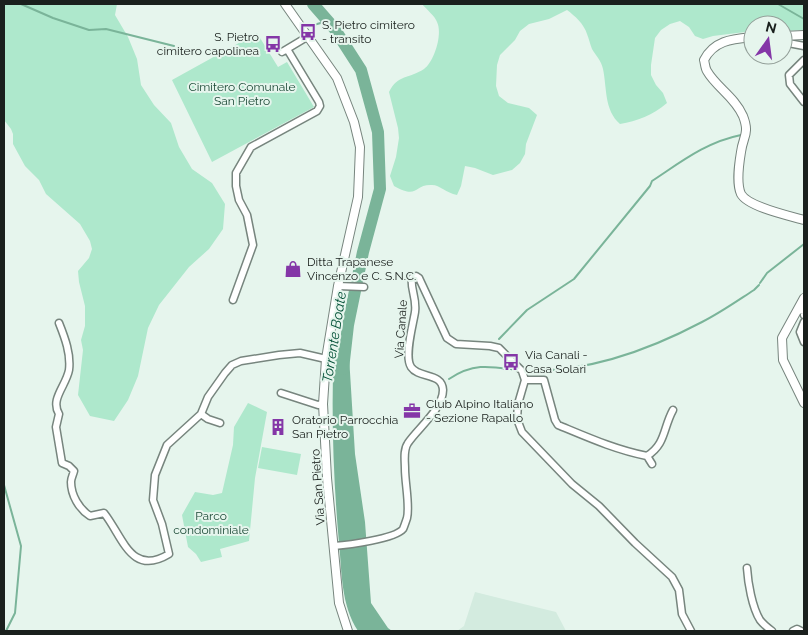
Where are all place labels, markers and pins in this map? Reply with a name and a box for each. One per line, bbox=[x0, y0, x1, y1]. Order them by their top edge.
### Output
place label: S. Pietro cimitero - transito bbox=[322, 18, 415, 46]
bus stop icon: S. Pietro cimitero - transito bbox=[298, 22, 318, 42]
place label: S. Pietro cimitero capolinea bbox=[157, 30, 259, 58]
bus stop icon: S. Pietro cimitero capolinea bbox=[263, 34, 283, 54]
place label: Ditta Trapanese Vincenzo e C. S.N.C. bbox=[307, 255, 416, 283]
shop icon: Ditta Trapanese Vincenzo e C. S.N.C. bbox=[283, 259, 303, 279]
place label: Via Canali - Casa Solari bbox=[525, 348, 588, 376]
bus stop icon: Via Canali - Casa Solari bbox=[501, 352, 521, 372]
place label: Club Alpino Italiano - Sezione Rapallo bbox=[426, 397, 533, 425]
office icon: Club Alpino Italiano - Sezione Rapallo bbox=[402, 401, 422, 421]
place label: Oratorio Parrocchia San Pietro bbox=[292, 413, 398, 441]
building icon: Oratorio Parrocchia San Pietro bbox=[268, 417, 288, 437]

